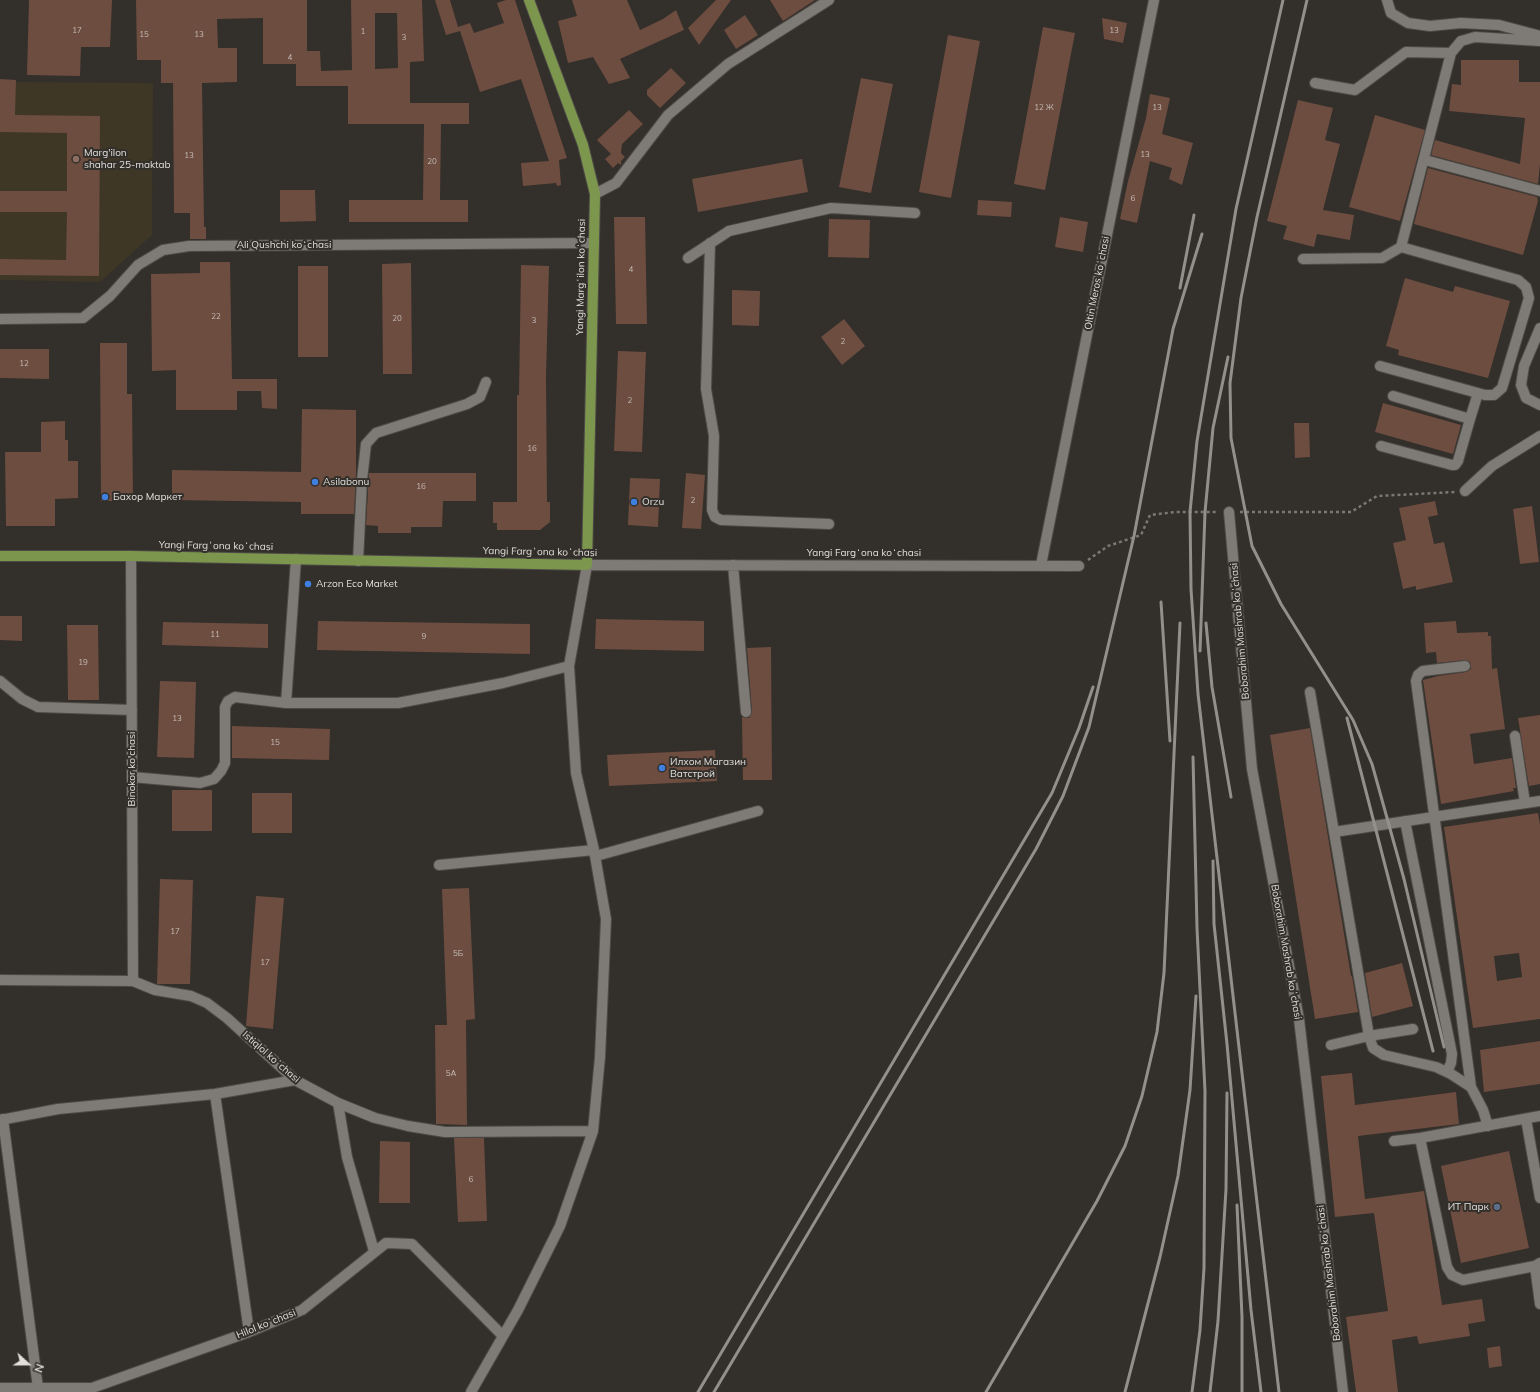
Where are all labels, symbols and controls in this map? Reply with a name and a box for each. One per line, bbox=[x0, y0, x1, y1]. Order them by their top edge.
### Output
house number: 17 bbox=[72, 26, 82, 36]
house number: 13 bbox=[1109, 26, 1119, 36]
house number: 1 bbox=[361, 27, 365, 37]
house number: 15 bbox=[139, 30, 149, 40]
house number: 13 bbox=[194, 30, 204, 40]
house number: 3 bbox=[402, 33, 406, 43]
house number: 4 bbox=[288, 53, 292, 63]
house number: 12 Ж bbox=[1034, 103, 1054, 113]
house number: 13 bbox=[1152, 103, 1162, 113]
place label: Marg'ilon shahar 25-maktab bbox=[84, 147, 171, 170]
house number: 13 bbox=[1140, 150, 1150, 160]
house number: 13 bbox=[184, 151, 194, 161]
marker: Marg'ilon shahar 25-maktab bbox=[71, 154, 81, 164]
house number: 20 bbox=[427, 157, 437, 167]
house number: 6 bbox=[1131, 194, 1135, 204]
street label: Yangi Margʻilon koʻchasi bbox=[574, 219, 588, 335]
street label: Oltin Meros koʻchasi bbox=[1082, 235, 1112, 331]
street label: Ali Qushchi koʻchasi bbox=[237, 239, 331, 251]
house number: 4 bbox=[629, 265, 633, 275]
house number: 22 bbox=[211, 312, 221, 322]
house number: 20 bbox=[392, 314, 402, 324]
house number: 3 bbox=[532, 316, 536, 326]
house number: 2 bbox=[841, 337, 845, 347]
house number: 12 bbox=[19, 359, 29, 369]
house number: 2 bbox=[628, 396, 632, 406]
house number: 16 bbox=[527, 444, 537, 454]
place label: Asilabonu bbox=[323, 476, 369, 488]
marker: Asilabonu bbox=[310, 477, 320, 487]
house number: 16 bbox=[416, 482, 426, 492]
place label: Бахор Маркет bbox=[113, 491, 182, 503]
marker: Бахор Маркет bbox=[100, 492, 110, 502]
place label: Orzu bbox=[642, 496, 664, 508]
house number: 2 bbox=[691, 496, 695, 506]
marker: Orzu bbox=[629, 497, 639, 507]
street label: Yangi Fargʻona koʻchasi bbox=[159, 539, 273, 553]
street label: Yangi Fargʻona koʻchasi bbox=[483, 545, 597, 559]
street label: Yangi Fargʻona koʻchasi bbox=[807, 547, 921, 559]
street label: Boborahim Mashrab koʻchasi bbox=[1228, 562, 1252, 700]
place label: Arzon Eco Market bbox=[316, 578, 397, 590]
marker: Arzon Eco Market bbox=[303, 579, 313, 589]
house number: 11 bbox=[210, 630, 220, 640]
house number: 9 bbox=[422, 632, 426, 642]
house number: 19 bbox=[78, 658, 88, 668]
house number: 13 bbox=[172, 714, 182, 724]
street label: Binokor ko'chasi bbox=[126, 732, 138, 806]
house number: 15 bbox=[270, 738, 280, 748]
place label: Илхом Магазин Ватстрой bbox=[670, 756, 746, 780]
marker: Илхом Магазин Ватстрой bbox=[657, 763, 667, 773]
street label: Boborahim Mashrab koʻchasi bbox=[1268, 884, 1304, 1020]
house number: 17 bbox=[170, 927, 180, 937]
house number: 5Б bbox=[453, 949, 463, 959]
house number: 17 bbox=[260, 958, 270, 968]
street label: Istiqlol koʻchasi bbox=[240, 1029, 302, 1085]
house number: 5А bbox=[446, 1069, 456, 1079]
house number: 6 bbox=[469, 1175, 473, 1185]
place label: ИТ Парк bbox=[1448, 1201, 1489, 1213]
marker: ИТ Парк bbox=[1492, 1202, 1502, 1212]
street label: Boborahim Mashrab koʻchasi bbox=[1315, 1204, 1343, 1342]
street label: Hilol koʻchasi bbox=[235, 1307, 297, 1341]
north arrow bbox=[8, 1344, 48, 1384]
text: N bbox=[31, 1362, 47, 1375]

